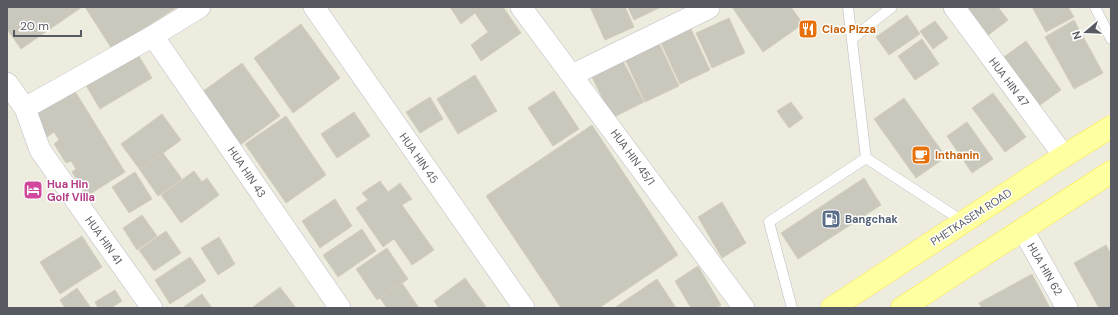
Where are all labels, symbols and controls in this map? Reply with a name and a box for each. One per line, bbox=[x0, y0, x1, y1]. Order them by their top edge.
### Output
scale bar bbox=[14, 12, 81, 38]
north arrow bbox=[1066, 12, 1106, 52]
text: 20 m bbox=[20, 18, 49, 34]
restaurant icon: Ciao Pizza bbox=[797, 18, 819, 40]
place label: Ciao Pizza bbox=[822, 22, 876, 36]
text: N bbox=[1069, 29, 1084, 41]
street label: HUA HIN 47 bbox=[986, 55, 1032, 109]
street label: HUA HIN 45/1 bbox=[608, 126, 658, 188]
street label: HUA HIN 45 bbox=[396, 130, 442, 186]
street label: HUA HIN 43 bbox=[225, 144, 269, 200]
cafe icon: Inthanin bbox=[910, 144, 932, 166]
place label: Inthanin bbox=[935, 148, 980, 162]
place label: Hua Hin Golf Villa bbox=[47, 177, 95, 204]
hotel icon: Hua Hin Golf Villa bbox=[22, 179, 44, 201]
street label: PHETKASEM ROAD bbox=[928, 185, 1015, 249]
fuel station icon: Bangchak bbox=[820, 208, 842, 230]
place label: Bangchak bbox=[845, 212, 899, 226]
street label: HUA HIN 41 bbox=[82, 213, 126, 267]
street label: HUA HIN 62 bbox=[1024, 240, 1066, 298]

